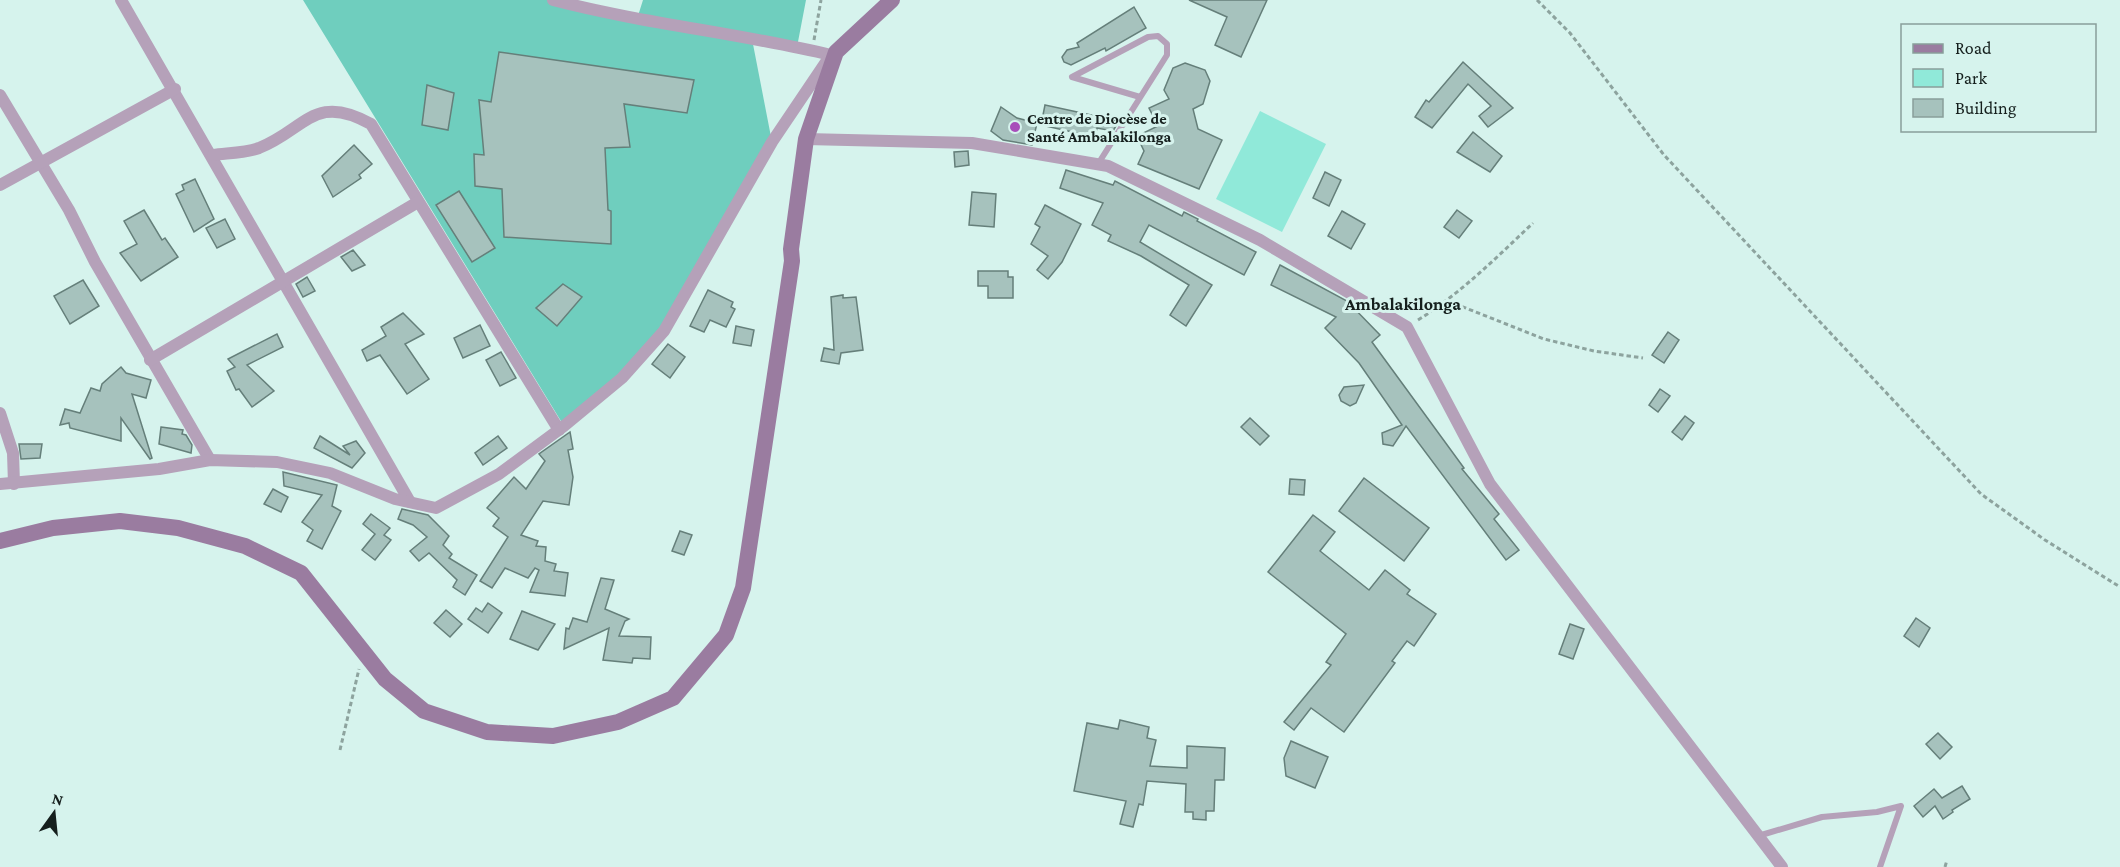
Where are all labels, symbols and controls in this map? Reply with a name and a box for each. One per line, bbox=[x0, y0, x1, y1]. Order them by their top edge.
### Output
legend bbox=[1901, 24, 2096, 132]
text: Road bbox=[1955, 38, 1992, 58]
text: Park bbox=[1955, 68, 1987, 88]
text: Building bbox=[1955, 98, 2017, 118]
place label: Centre de Diocèse de Santé Ambalakilonga bbox=[1027, 110, 1172, 145]
marker: Centre de Diocèse de Santé Ambalakilonga bbox=[1008, 120, 1022, 134]
district label: Ambalakilonga bbox=[1344, 294, 1461, 314]
north arrow bbox=[24, 783, 84, 843]
text: N bbox=[50, 789, 65, 809]

